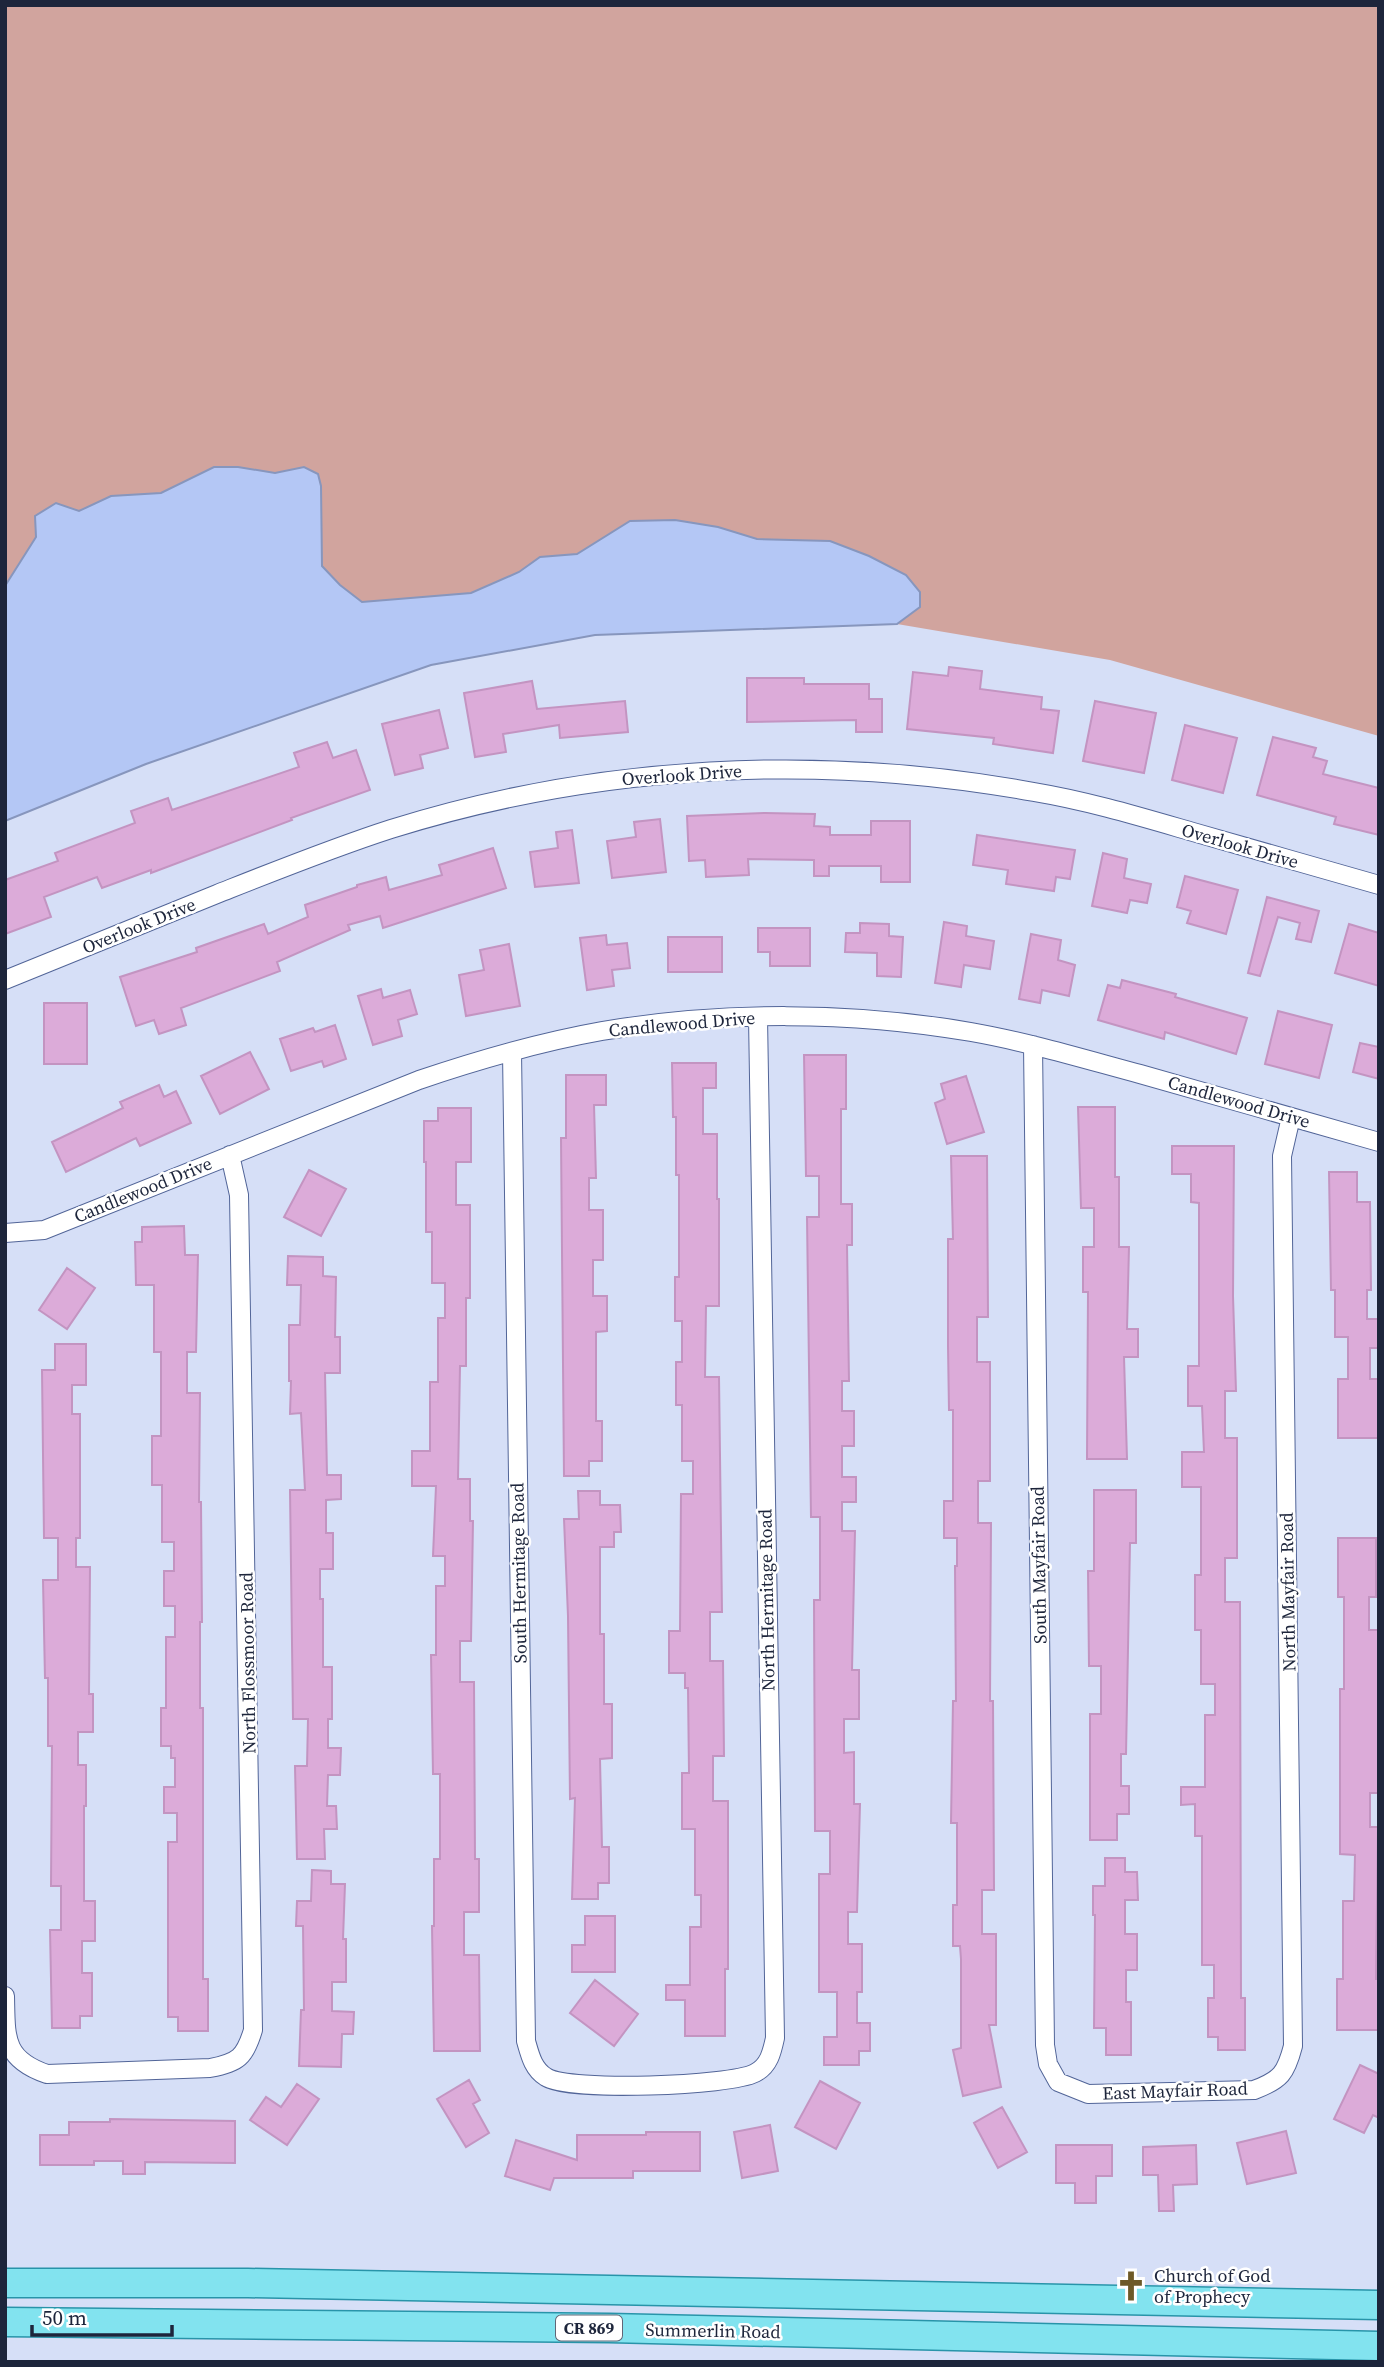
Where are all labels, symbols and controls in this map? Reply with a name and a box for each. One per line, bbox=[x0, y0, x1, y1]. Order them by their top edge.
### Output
street label: Overlook Drive bbox=[621, 758, 743, 791]
street label: Overlook Drive bbox=[1179, 817, 1301, 874]
street label: Overlook Drive bbox=[78, 891, 199, 960]
street label: Candlewood Drive bbox=[608, 1005, 756, 1042]
street label: Candlewood Drive bbox=[1165, 1069, 1313, 1134]
street label: Candlewood Drive bbox=[70, 1150, 216, 1229]
street label: South Hermitage Road bbox=[504, 1482, 533, 1664]
street label: South Mayfair Road bbox=[1025, 1486, 1052, 1644]
street label: North Hermitage Road bbox=[752, 1509, 781, 1691]
street label: North Mayfair Road bbox=[1274, 1512, 1301, 1672]
street label: North Flossmoor Road bbox=[233, 1572, 262, 1754]
street label: East Mayfair Road bbox=[1102, 2075, 1248, 2106]
place label: Church of God of Prophecy bbox=[1154, 2263, 1270, 2309]
church icon: Church of God of Prophecy bbox=[1114, 2269, 1148, 2303]
scale bar bbox=[32, 2294, 172, 2338]
text: 50 m bbox=[42, 2303, 87, 2332]
road number: CR 869 bbox=[556, 2316, 622, 2340]
street label: Summerlin Road bbox=[645, 2317, 781, 2344]

